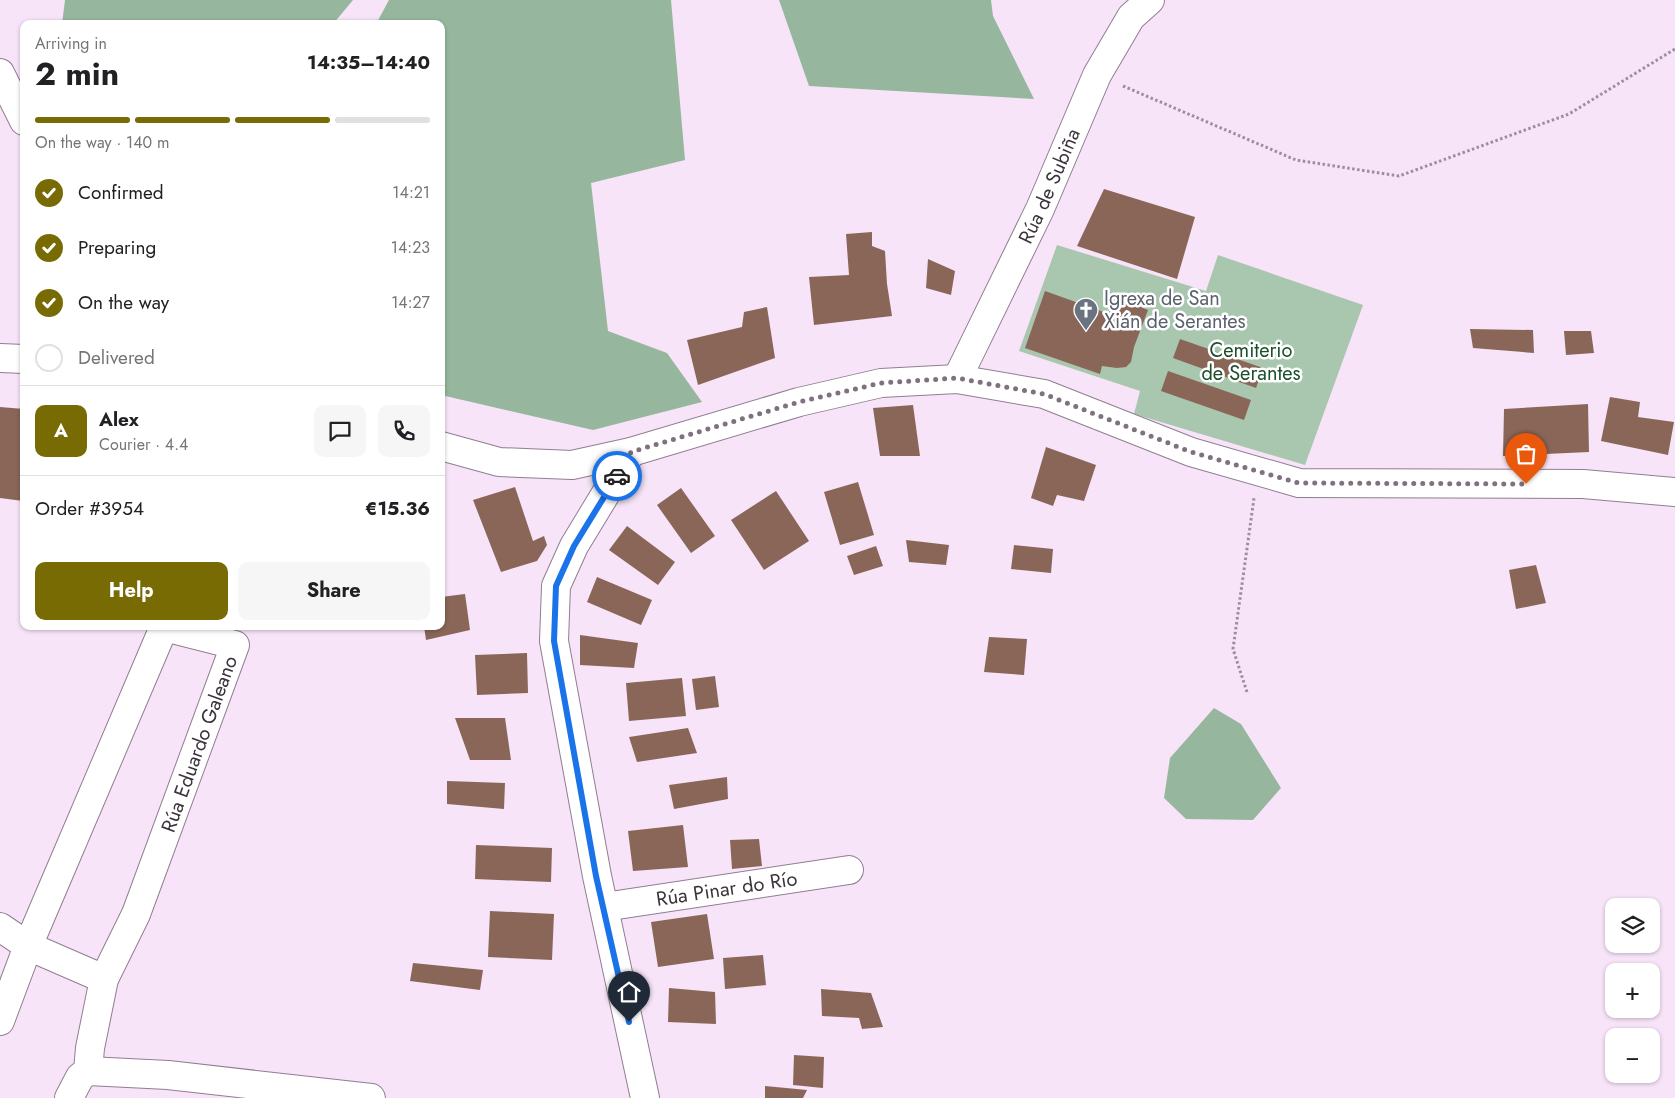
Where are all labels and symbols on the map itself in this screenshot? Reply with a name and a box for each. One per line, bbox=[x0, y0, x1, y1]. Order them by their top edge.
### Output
street label: Rúa de Subiña bbox=[1011, 124, 1088, 249]
place label: Igrexa de San Xián de Serantes bbox=[1104, 284, 1246, 336]
church icon: Igrexa de San Xián de Serantes bbox=[1073, 297, 1099, 331]
park label: Cemiterio de Serantes bbox=[1201, 336, 1301, 388]
pin bbox=[1505, 433, 1547, 484]
courier bbox=[592, 451, 642, 501]
street label: Rúa Eduardo Galeano bbox=[154, 652, 245, 837]
street label: Rúa Pinar do Río bbox=[654, 864, 799, 914]
pin bbox=[608, 971, 650, 1022]

